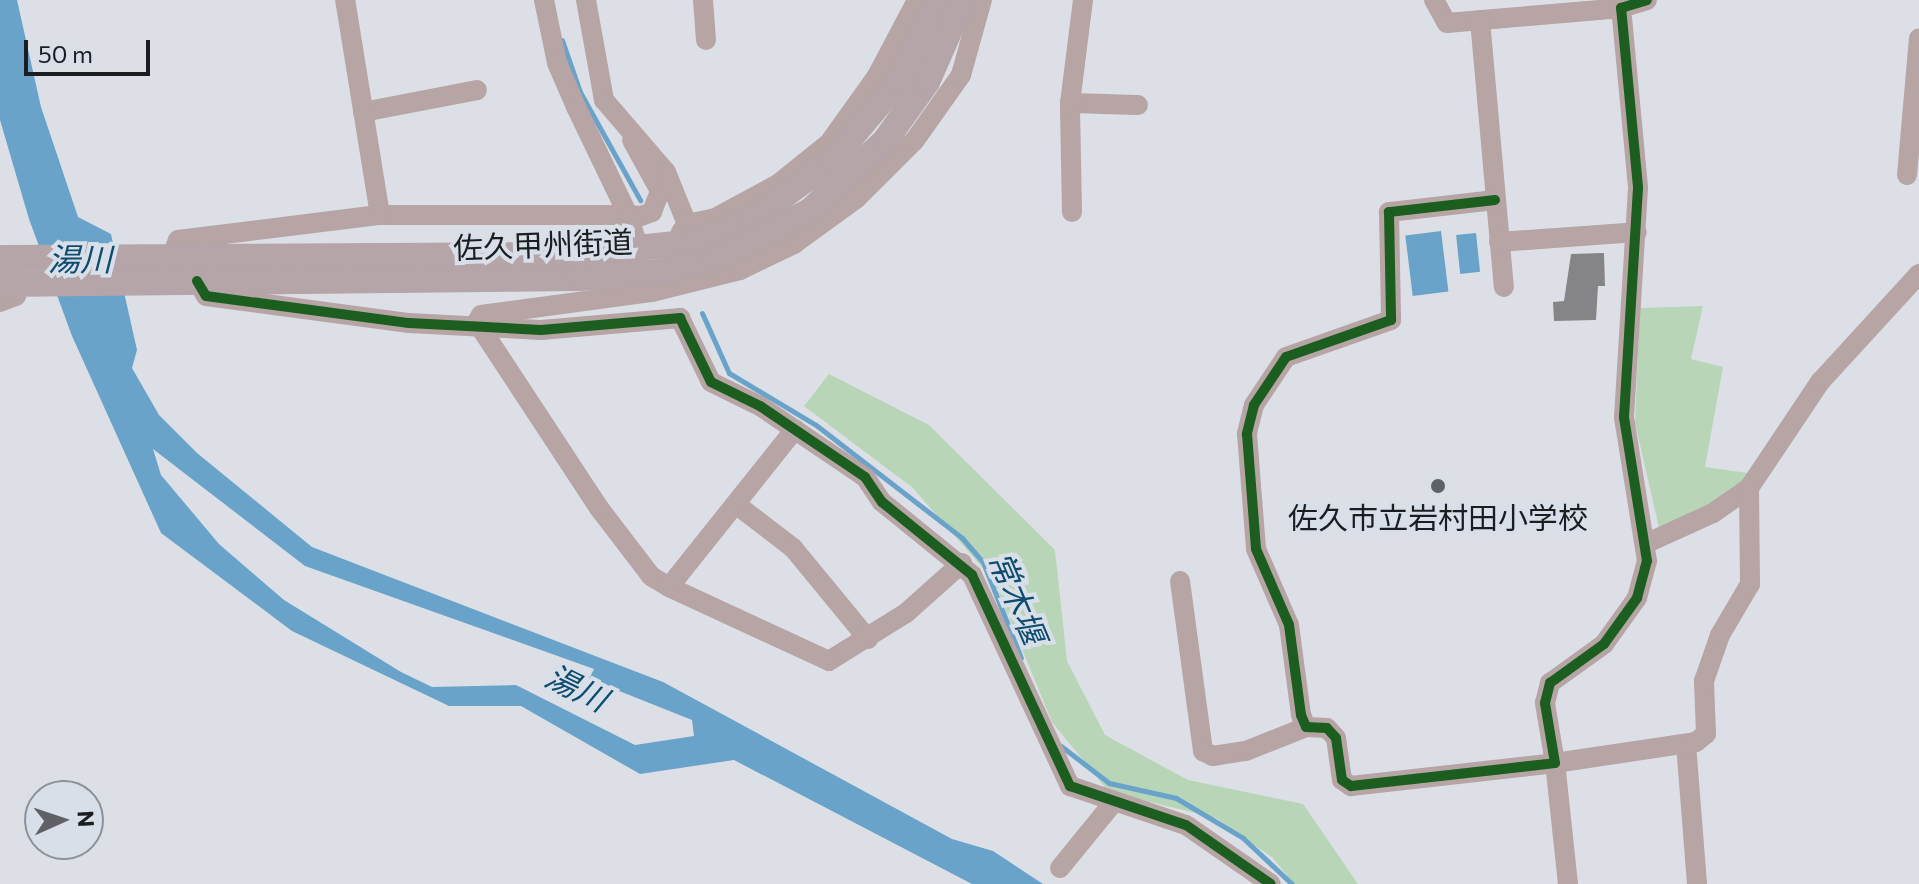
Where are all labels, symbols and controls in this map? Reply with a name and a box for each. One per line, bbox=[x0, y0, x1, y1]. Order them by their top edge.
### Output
scale bar bbox=[28, 24, 154, 74]
text: 50 m bbox=[38, 39, 93, 68]
street label: 佐久甲州街道 bbox=[452, 223, 634, 265]
water label: 湯川 bbox=[48, 239, 112, 277]
marker: 佐久市立岩村田小学校 bbox=[1429, 477, 1447, 495]
place label: 佐久市立岩村田小学校 bbox=[1288, 499, 1588, 535]
water label: 常木堰 bbox=[982, 545, 1054, 649]
water label: 湯川 bbox=[540, 656, 614, 718]
north arrow bbox=[24, 780, 104, 860]
text: N bbox=[73, 810, 100, 828]

